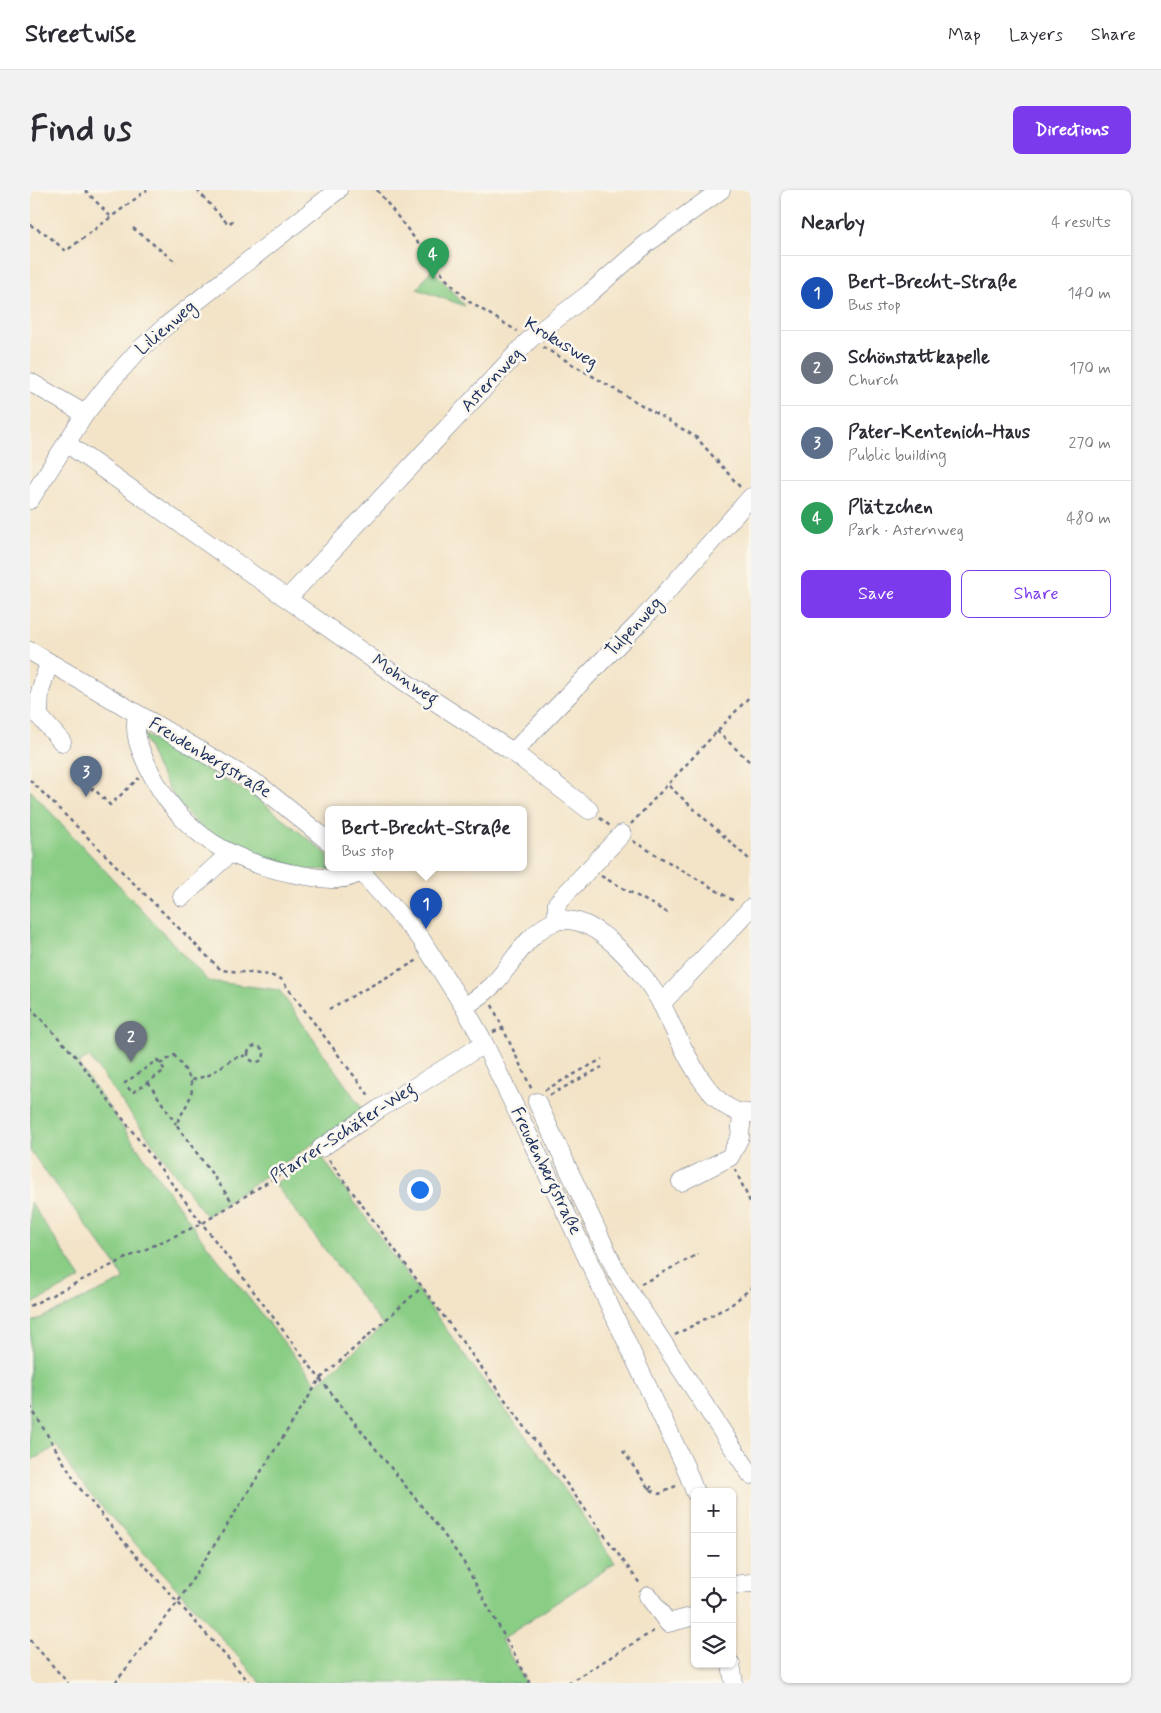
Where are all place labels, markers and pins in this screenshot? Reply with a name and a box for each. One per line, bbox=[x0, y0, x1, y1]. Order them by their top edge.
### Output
pin: 4 bbox=[417, 238, 449, 279]
pin: 3 bbox=[70, 756, 102, 797]
pin: 1 bbox=[410, 888, 442, 929]
pin: 2 bbox=[115, 1021, 147, 1062]

